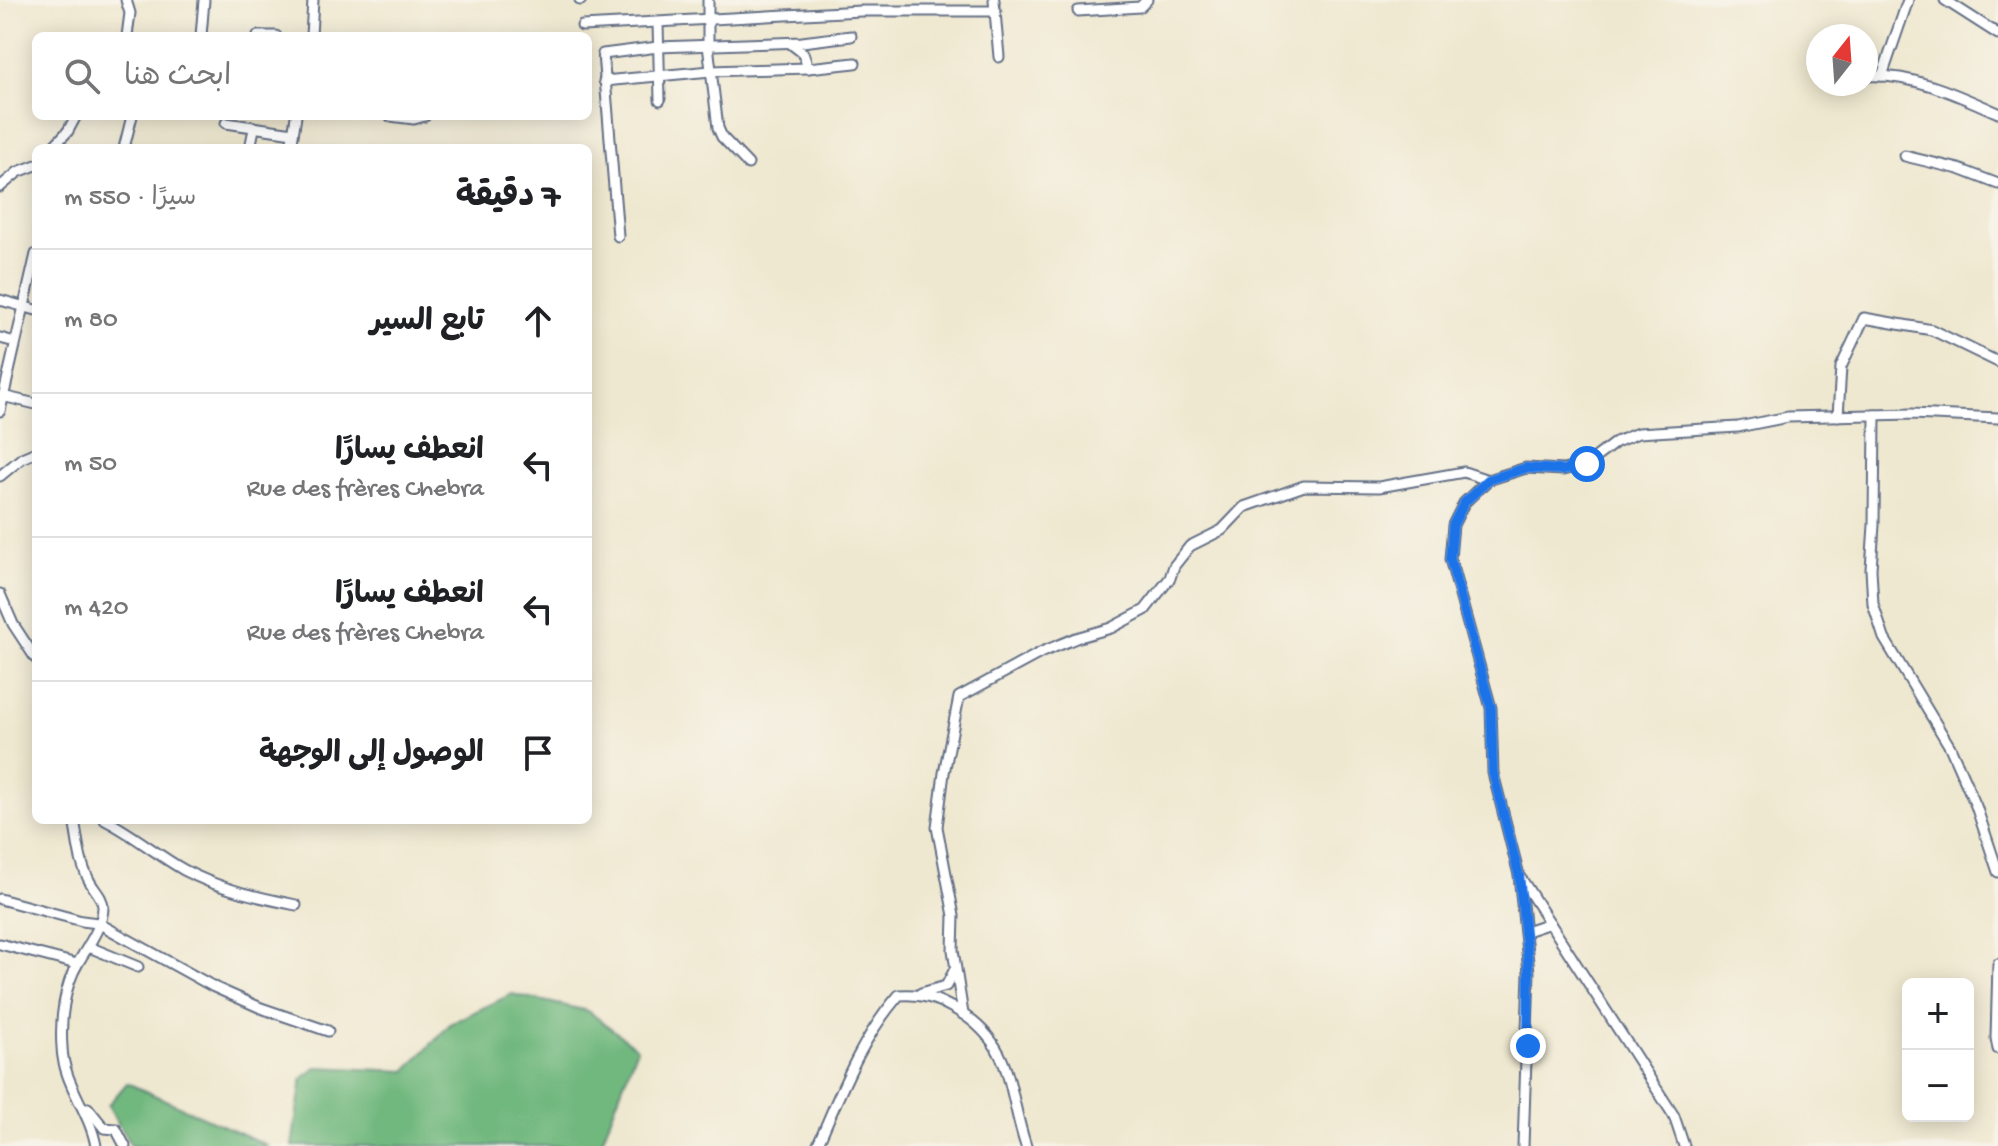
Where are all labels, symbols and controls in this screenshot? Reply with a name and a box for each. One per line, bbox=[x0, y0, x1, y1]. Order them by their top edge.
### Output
north arrow bbox=[1806, 24, 1878, 96]
search box bbox=[32, 32, 592, 120]
icon: search bbox=[60, 54, 104, 98]
text: ابحث هنا bbox=[124, 61, 231, 96]
text: 7 دقيقة bbox=[456, 179, 560, 219]
text: سيرًا · 550 m bbox=[64, 184, 196, 215]
icon: ahead bbox=[516, 299, 560, 343]
text: 80 m bbox=[64, 306, 118, 337]
text: تابع السير bbox=[370, 306, 484, 341]
text: انعطف يسارًا bbox=[335, 435, 484, 470]
icon: left bbox=[516, 443, 560, 487]
route start bbox=[1569, 446, 1605, 482]
text: 50 m bbox=[64, 450, 117, 481]
text: Rue des frères Chebra bbox=[246, 475, 484, 506]
text: انعطف يسارًا bbox=[335, 579, 484, 614]
icon: left bbox=[516, 587, 560, 631]
text: 420 m bbox=[64, 594, 128, 625]
text: Rue des frères Chebra bbox=[246, 619, 484, 650]
icon: arrive bbox=[516, 731, 560, 775]
text: الوصول إلى الوجهة bbox=[259, 738, 484, 773]
map controls bbox=[1902, 978, 1974, 1122]
button: + bbox=[1902, 978, 1974, 1050]
route end bbox=[1510, 1028, 1546, 1064]
button: − bbox=[1902, 1050, 1974, 1122]

